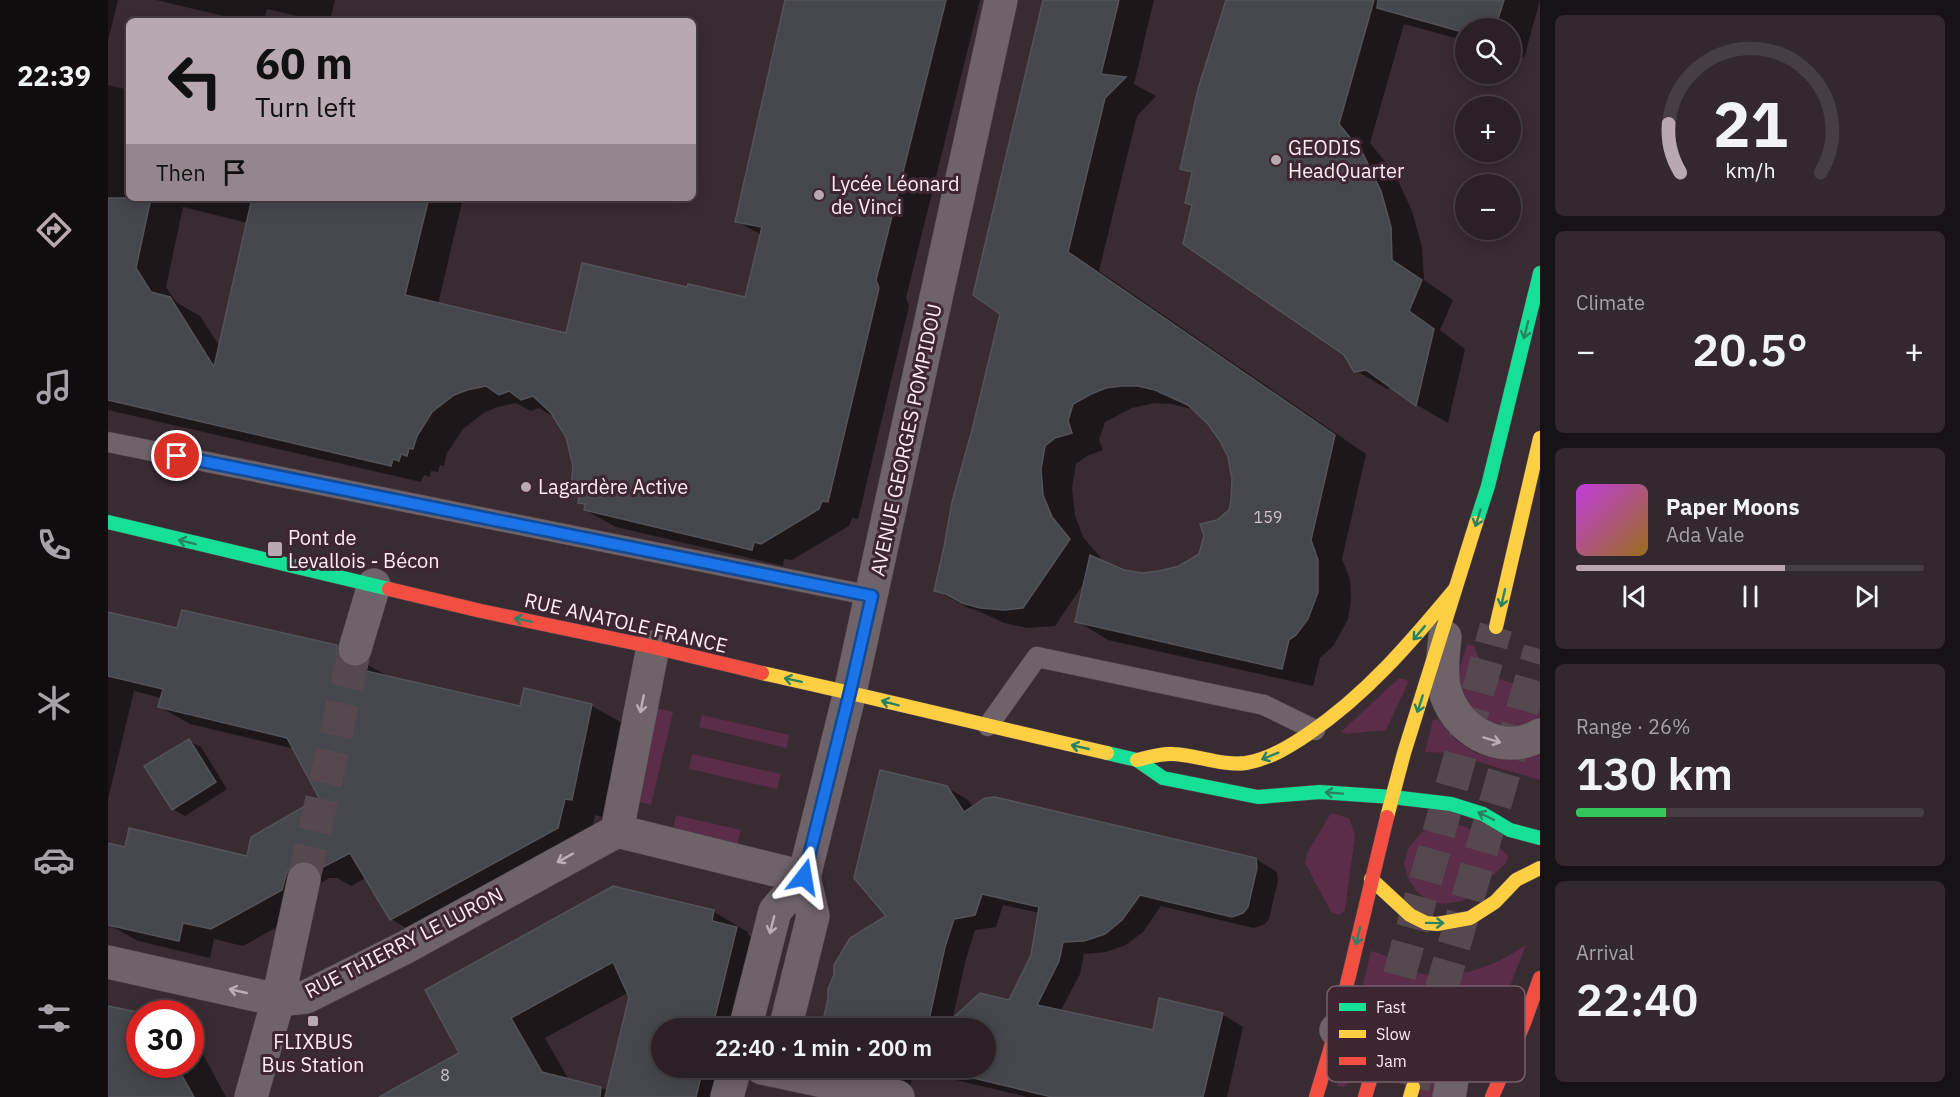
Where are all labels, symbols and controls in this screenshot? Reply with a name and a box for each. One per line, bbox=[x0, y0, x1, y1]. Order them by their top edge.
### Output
map controls bbox=[1455, 18, 1521, 240]
button: search bbox=[1455, 18, 1521, 84]
text: 60 m bbox=[255, 36, 353, 91]
icon: left bbox=[156, 42, 234, 120]
text: 22:39 bbox=[17, 58, 91, 93]
text: 21 bbox=[1713, 83, 1787, 164]
text: Turn left bbox=[255, 89, 356, 124]
button: + bbox=[1455, 96, 1521, 162]
place label: GEODIS HeadQuarter bbox=[1288, 134, 1404, 184]
marker: GEODIS HeadQuarter bbox=[1269, 153, 1283, 167]
icon: arrive bbox=[218, 156, 251, 189]
text: km/h bbox=[1725, 156, 1775, 184]
text: Then bbox=[156, 158, 206, 187]
place label: Lycée Léonard de Vinci bbox=[831, 170, 960, 220]
button: − bbox=[1455, 174, 1521, 240]
marker: Lycée Léonard de Vinci bbox=[812, 188, 826, 202]
icon: directions bbox=[33, 209, 75, 251]
text: Climate bbox=[1576, 289, 1645, 316]
street label: AVENUE GEORGES POMPIDOU bbox=[863, 301, 948, 579]
one-way arrow bbox=[1520, 320, 1532, 339]
text: 20.5° bbox=[1692, 320, 1808, 378]
text: − bbox=[1576, 329, 1596, 372]
text: + bbox=[1904, 329, 1924, 372]
icon: music bbox=[33, 366, 75, 408]
pin bbox=[151, 430, 202, 481]
icon: arrive bbox=[160, 439, 193, 472]
place label: Lagardère Active bbox=[538, 473, 688, 500]
marker: Lagardère Active bbox=[519, 480, 533, 494]
text: Paper Moons bbox=[1666, 492, 1799, 521]
house number: 159 bbox=[1254, 507, 1282, 527]
one-way arrow bbox=[1472, 508, 1483, 527]
text: Ada Vale bbox=[1666, 521, 1745, 548]
icon: phone bbox=[33, 524, 75, 566]
place label: Pont de Levallois - Bécon bbox=[288, 524, 440, 574]
one-way arrow bbox=[178, 535, 197, 547]
marker: Pont de Levallois - Bécon bbox=[266, 540, 284, 558]
icon: previous bbox=[1618, 580, 1651, 613]
icon: pause bbox=[1734, 580, 1767, 613]
icon: next bbox=[1850, 580, 1883, 613]
street label: RUE ANATOLE FRANCE bbox=[522, 586, 730, 659]
one-way arrow bbox=[1496, 588, 1508, 607]
one-way arrow bbox=[514, 614, 533, 625]
one-way arrow bbox=[1412, 625, 1426, 640]
one-way arrow bbox=[784, 674, 803, 685]
icon: climate bbox=[33, 682, 75, 724]
one-way arrow bbox=[636, 694, 647, 714]
one-way arrow bbox=[1414, 694, 1425, 713]
one-way arrow bbox=[881, 696, 900, 708]
text: Range · 26% bbox=[1576, 713, 1691, 740]
one-way arrow bbox=[1482, 735, 1501, 746]
one-way arrow bbox=[1071, 741, 1090, 752]
text: 130 km bbox=[1576, 744, 1733, 802]
one-way arrow bbox=[1261, 751, 1280, 762]
one-way arrow bbox=[1325, 788, 1344, 799]
one-way arrow bbox=[1478, 810, 1496, 821]
icon: car bbox=[33, 839, 75, 881]
position arrow bbox=[772, 845, 836, 909]
one-way arrow bbox=[557, 852, 574, 864]
street label: RUE THIERRY LE LURON bbox=[300, 881, 508, 1004]
one-way arrow bbox=[765, 915, 777, 934]
one-way arrow bbox=[1425, 917, 1444, 929]
one-way arrow bbox=[1351, 927, 1363, 946]
text: Arrival bbox=[1576, 939, 1634, 966]
text: 22:40 bbox=[1576, 970, 1698, 1028]
one-way arrow bbox=[229, 984, 248, 996]
legend bbox=[1327, 986, 1525, 1082]
icon: filters bbox=[33, 997, 75, 1039]
text: Fast bbox=[1376, 997, 1406, 1017]
speed limit sign: 30 bbox=[126, 1000, 204, 1078]
marker: FLIXBUS Bus Station bbox=[306, 1014, 320, 1028]
text: Slow bbox=[1376, 1024, 1411, 1044]
place label: FLIXBUS Bus Station bbox=[262, 1028, 364, 1078]
text: 22:40 · 1 min · 200 m bbox=[715, 1033, 932, 1062]
text: Jam bbox=[1376, 1051, 1407, 1071]
house number: 8 bbox=[440, 1065, 450, 1085]

